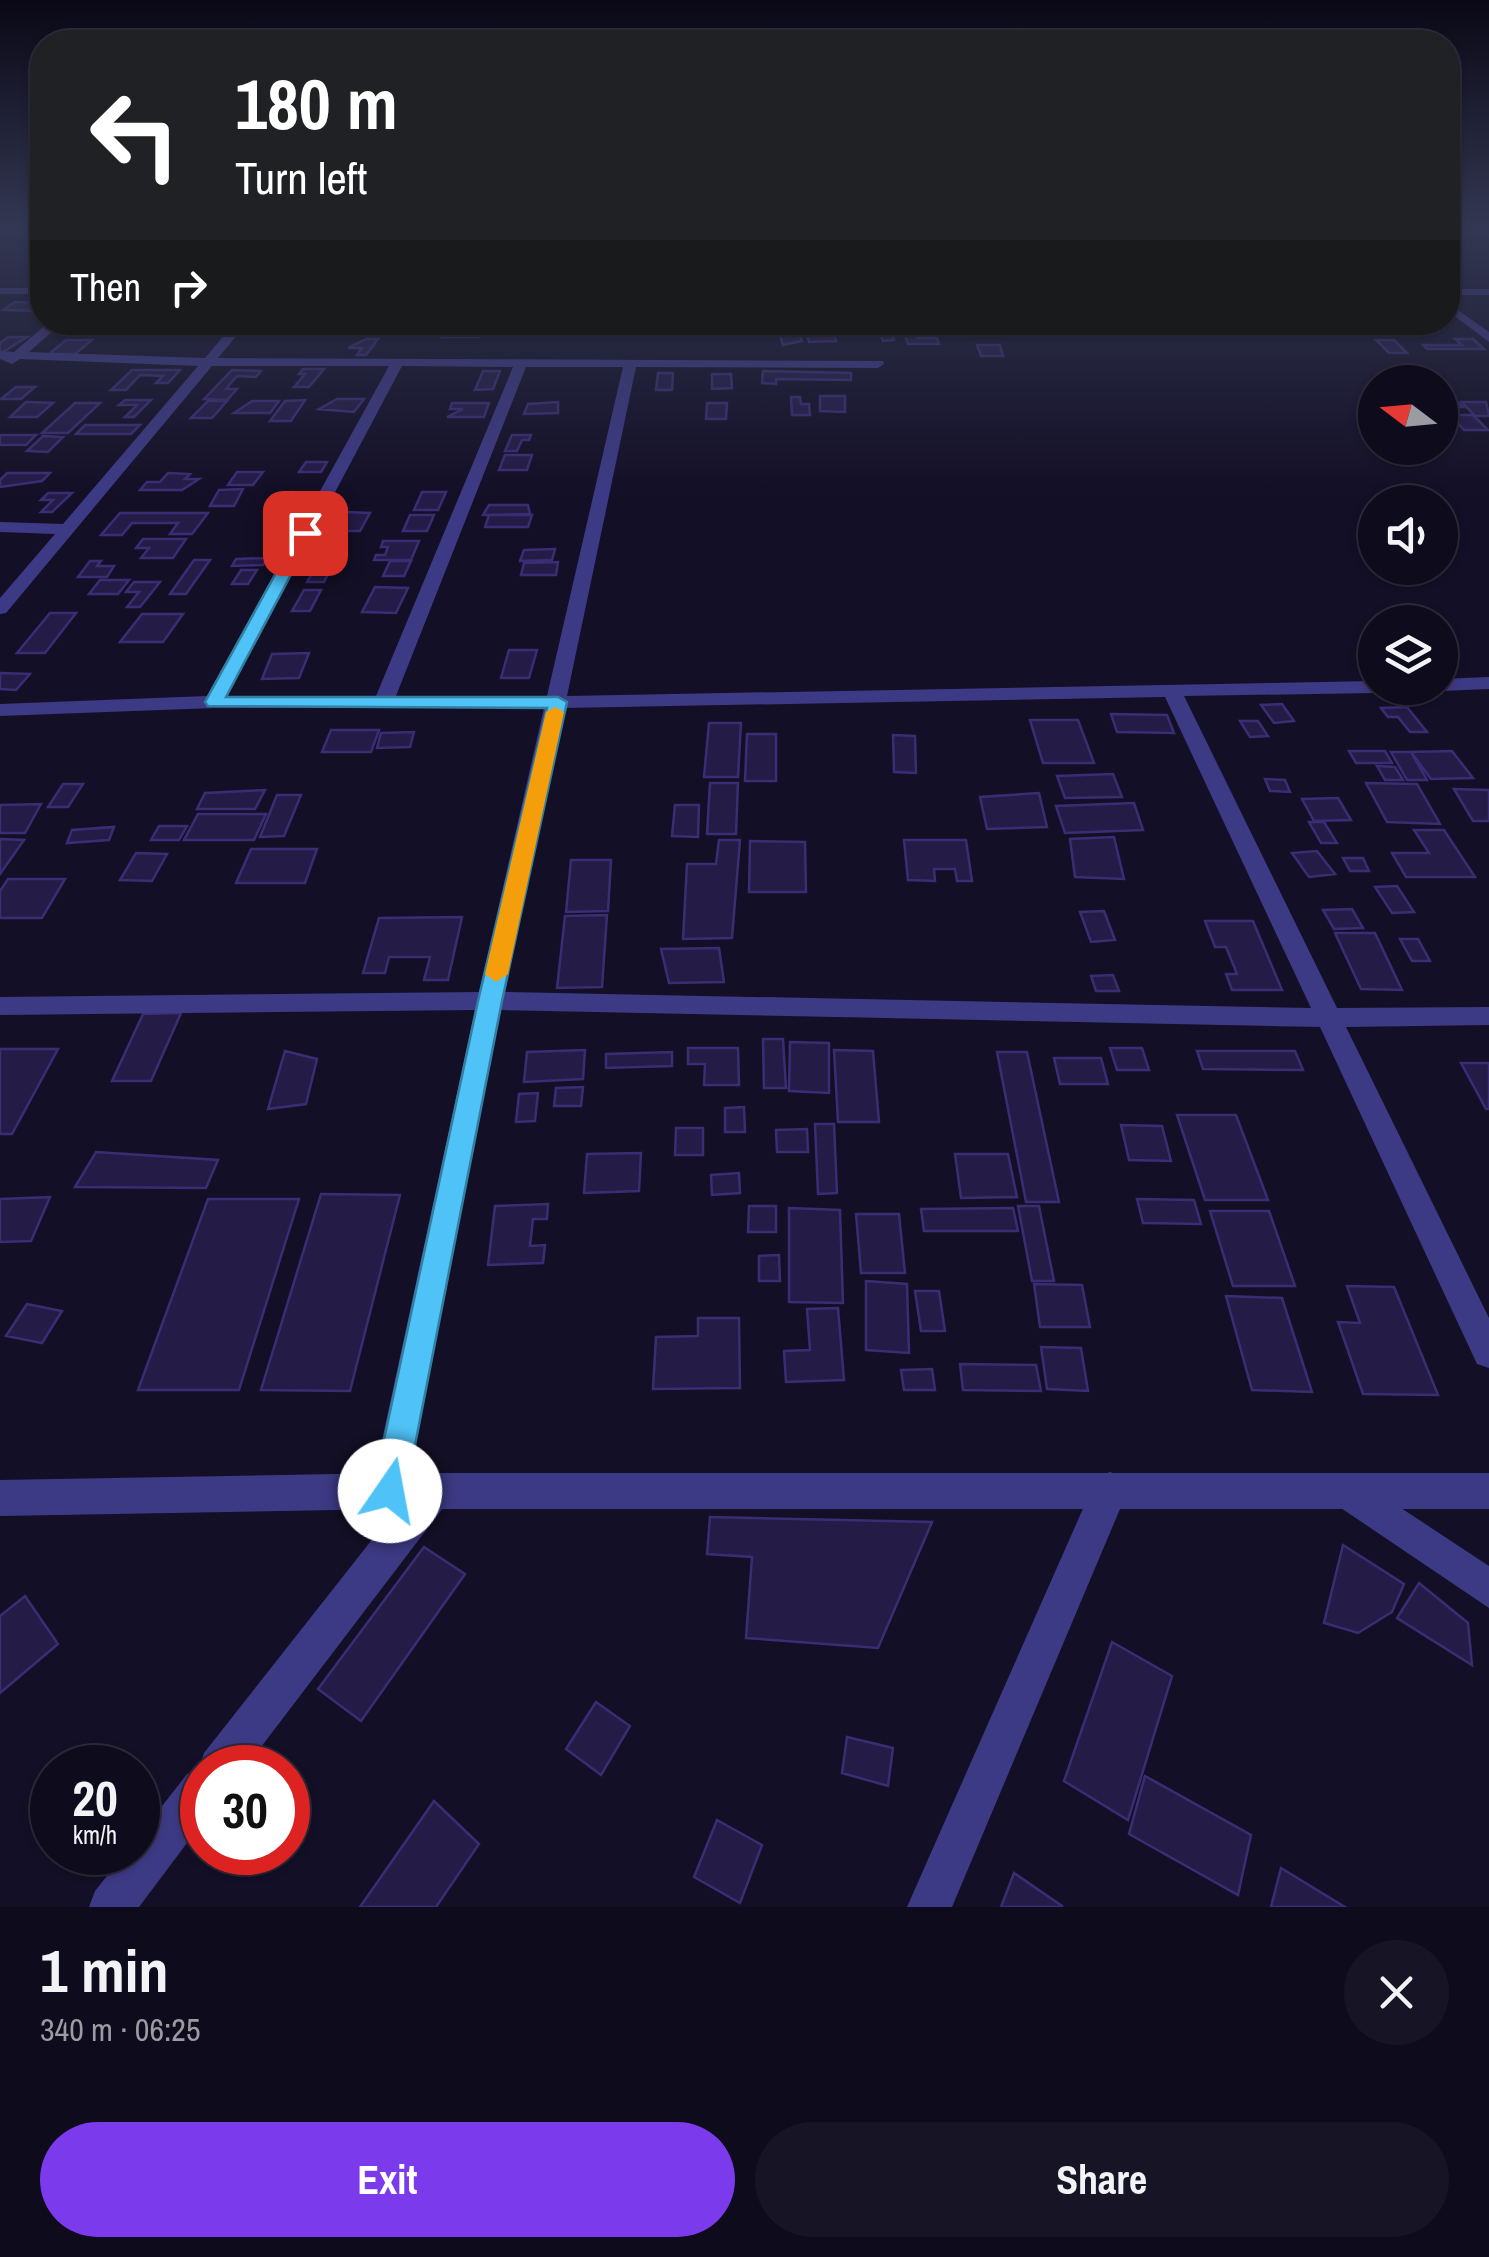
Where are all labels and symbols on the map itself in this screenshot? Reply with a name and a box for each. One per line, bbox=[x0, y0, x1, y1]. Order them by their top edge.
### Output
north arrow bbox=[1358, 365, 1458, 465]
pin bbox=[263, 491, 348, 576]
position arrow bbox=[338, 1439, 442, 1543]
speed limit sign: 30 bbox=[180, 1745, 310, 1875]

